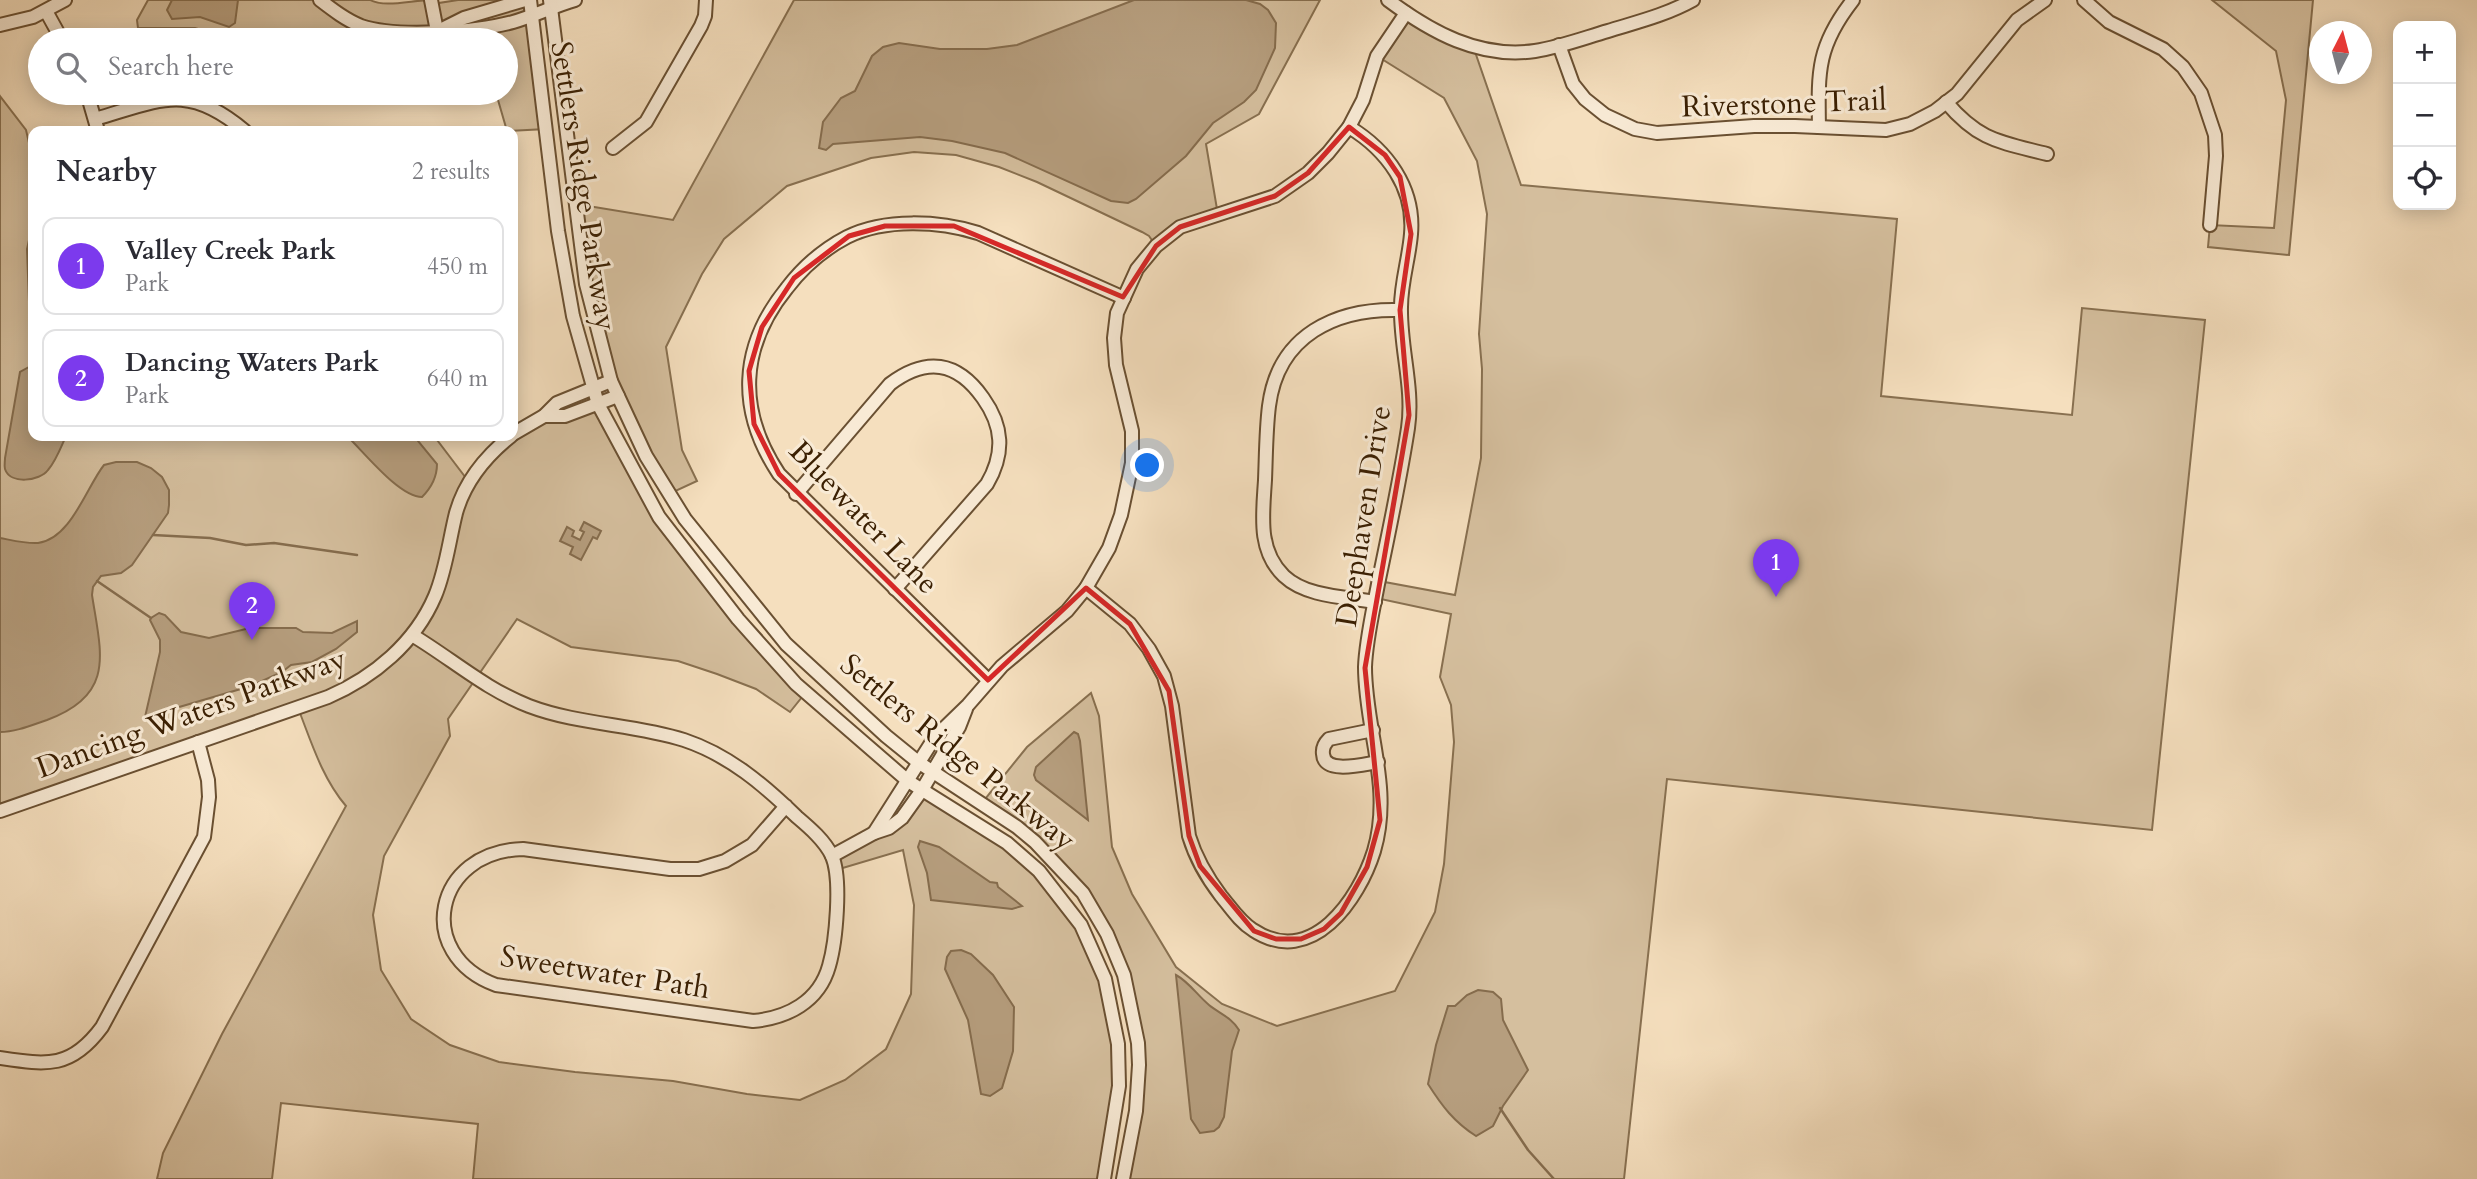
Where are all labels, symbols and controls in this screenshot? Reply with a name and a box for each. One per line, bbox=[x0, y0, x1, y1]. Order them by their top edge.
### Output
north arrow bbox=[2309, 21, 2372, 84]
map controls bbox=[2393, 21, 2456, 210]
button: + bbox=[2393, 21, 2456, 84]
search box bbox=[28, 28, 518, 105]
street label: Settlers Ridge Parkway bbox=[540, 39, 627, 334]
icon: search bbox=[52, 48, 90, 86]
text: Search here bbox=[108, 49, 234, 84]
street label: Riverstone Trail bbox=[1681, 79, 1888, 128]
button: − bbox=[2393, 84, 2456, 147]
button: locate bbox=[2393, 147, 2456, 210]
text: Nearby bbox=[56, 151, 157, 192]
text: 2 results bbox=[412, 156, 490, 187]
text: Valley Creek Park bbox=[125, 233, 336, 268]
text: 1 bbox=[75, 251, 87, 282]
text: 450 m bbox=[427, 251, 488, 282]
text: Park bbox=[125, 268, 169, 299]
text: Dancing Waters Park bbox=[125, 345, 379, 380]
text: 2 bbox=[75, 363, 87, 394]
text: 640 m bbox=[427, 363, 488, 394]
text: Park bbox=[125, 380, 169, 411]
street label: Deephaven Drive bbox=[1326, 403, 1401, 630]
street label: Bluewater Lane bbox=[780, 432, 948, 603]
your location bbox=[1130, 448, 1164, 482]
pin: 1 bbox=[1753, 539, 1799, 597]
pin: 2 bbox=[229, 582, 275, 640]
street label: Dancing Waters Parkway bbox=[30, 638, 352, 789]
street label: Settlers Ridge Parkway bbox=[831, 645, 1084, 860]
street label: Sweetwater Path bbox=[497, 936, 713, 1009]

